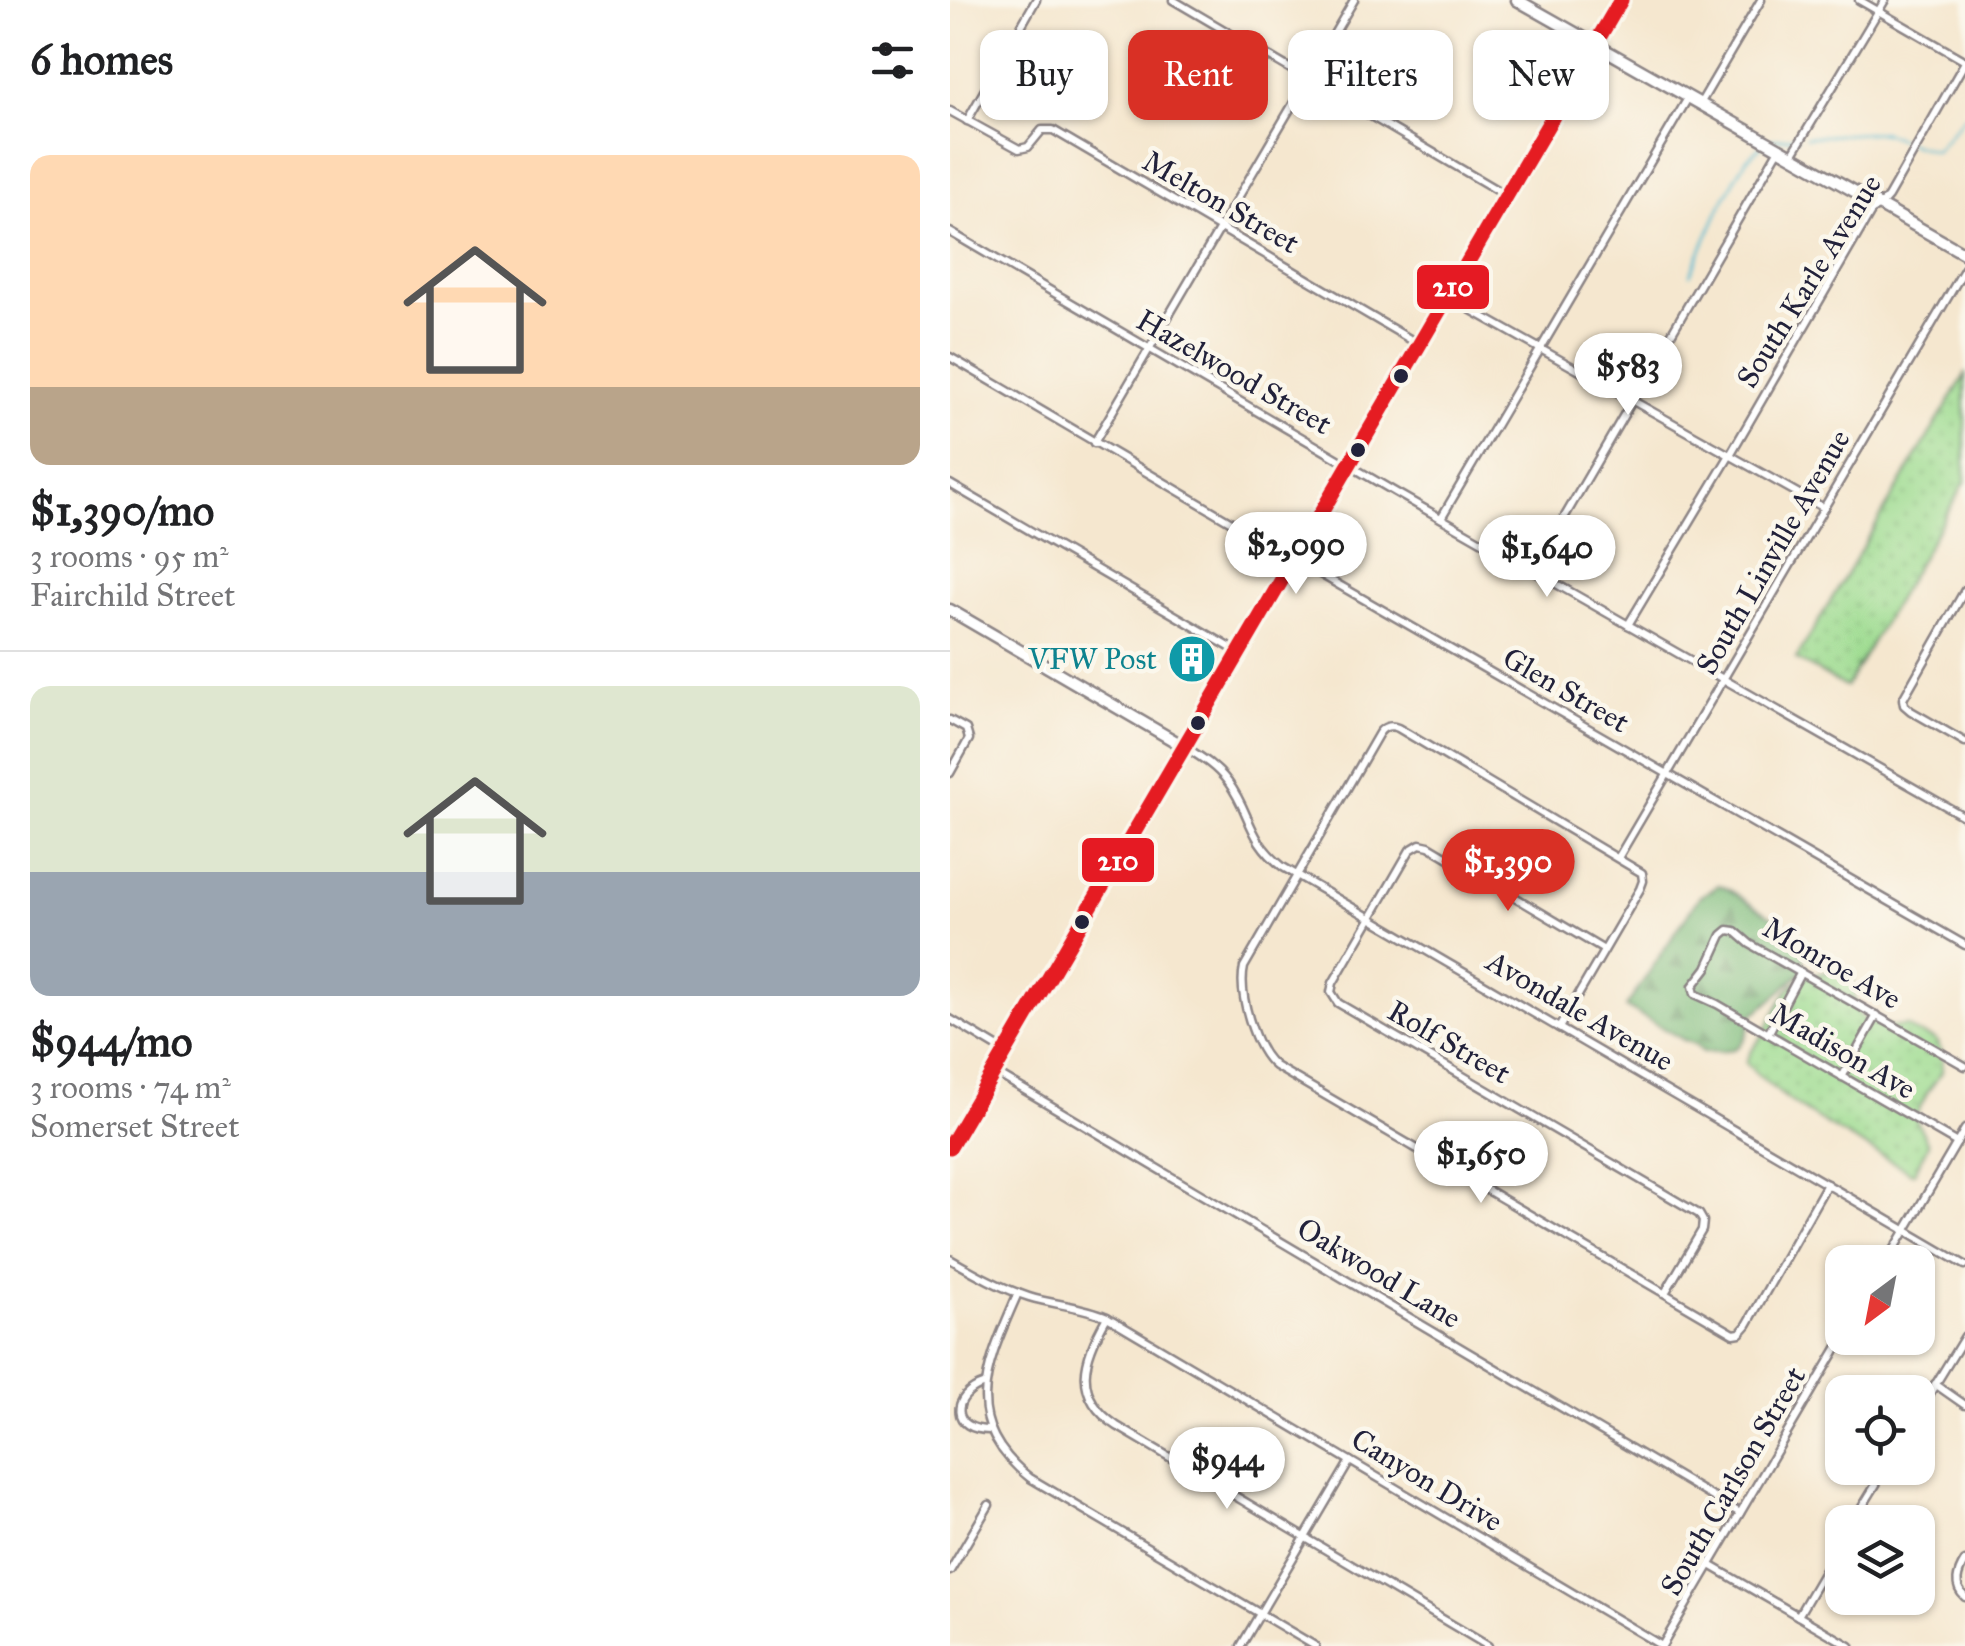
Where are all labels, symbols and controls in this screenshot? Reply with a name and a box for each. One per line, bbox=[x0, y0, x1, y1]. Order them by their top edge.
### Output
chip: Buy bbox=[980, 30, 1108, 120]
chip: Rent bbox=[1128, 30, 1268, 120]
chip: Filters bbox=[1288, 30, 1453, 120]
chip: New bbox=[1473, 30, 1609, 120]
icon: filters bbox=[865, 33, 920, 88]
text: 6 homes bbox=[30, 34, 173, 86]
street label: Melton Street bbox=[1137, 143, 1306, 261]
street label: South Karle Avenue bbox=[1729, 168, 1889, 394]
icon: home bbox=[385, 220, 565, 400]
line badge: 210 bbox=[1415, 263, 1491, 311]
text: 210 bbox=[1432, 269, 1474, 304]
street label: Hazelwood Street bbox=[1130, 302, 1338, 443]
pin: $583 bbox=[1569, 333, 1687, 418]
text: $583 bbox=[1596, 346, 1660, 385]
unlabelled marker bbox=[1391, 366, 1411, 386]
street label: South Linville Avenue bbox=[1688, 423, 1858, 681]
unlabelled marker bbox=[1348, 440, 1368, 460]
text: $1,390/mo bbox=[30, 485, 214, 537]
pin: $2,090 bbox=[1215, 512, 1377, 597]
pin: $1,640 bbox=[1466, 515, 1628, 600]
text: $2,090 bbox=[1247, 525, 1345, 564]
text: $1,640 bbox=[1501, 528, 1593, 567]
text: 3 rooms · 95 m² bbox=[30, 537, 229, 576]
text: Fairchild Street bbox=[30, 576, 235, 615]
building icon: VFW Post bbox=[1166, 633, 1218, 685]
street label: Glen Street bbox=[1497, 639, 1636, 741]
place label: VFW Post bbox=[1027, 641, 1157, 677]
unlabelled marker bbox=[1188, 713, 1208, 733]
icon: home bbox=[385, 751, 565, 931]
pin: $1,390 bbox=[1427, 829, 1589, 914]
line badge: 210 bbox=[1080, 836, 1156, 884]
text: $1,390 bbox=[1464, 842, 1552, 881]
text: 210 bbox=[1097, 843, 1139, 878]
street label: Monroe Ave bbox=[1757, 909, 1907, 1017]
unlabelled marker bbox=[1072, 912, 1092, 932]
street label: Avondale Avenue bbox=[1479, 942, 1680, 1079]
street label: Rolf Street bbox=[1381, 993, 1517, 1092]
street label: Madison Ave bbox=[1764, 995, 1922, 1107]
text: $944/mo bbox=[30, 1016, 192, 1068]
text: 3 rooms · 74 m² bbox=[30, 1068, 231, 1107]
text: Somerset Street bbox=[30, 1107, 240, 1146]
pin: $1,650 bbox=[1400, 1121, 1562, 1206]
text: $1,650 bbox=[1436, 1134, 1526, 1173]
street label: Oakwood Lane bbox=[1291, 1210, 1467, 1336]
north arrow bbox=[1825, 1245, 1935, 1355]
map controls bbox=[1825, 1245, 1935, 1615]
street label: South Carlson Street bbox=[1653, 1360, 1813, 1602]
button: locate bbox=[1825, 1375, 1935, 1485]
street label: Canyon Drive bbox=[1345, 1421, 1509, 1539]
pin: $944 bbox=[1168, 1427, 1286, 1512]
text: $944 bbox=[1191, 1440, 1263, 1479]
button: layers bbox=[1825, 1505, 1935, 1615]

